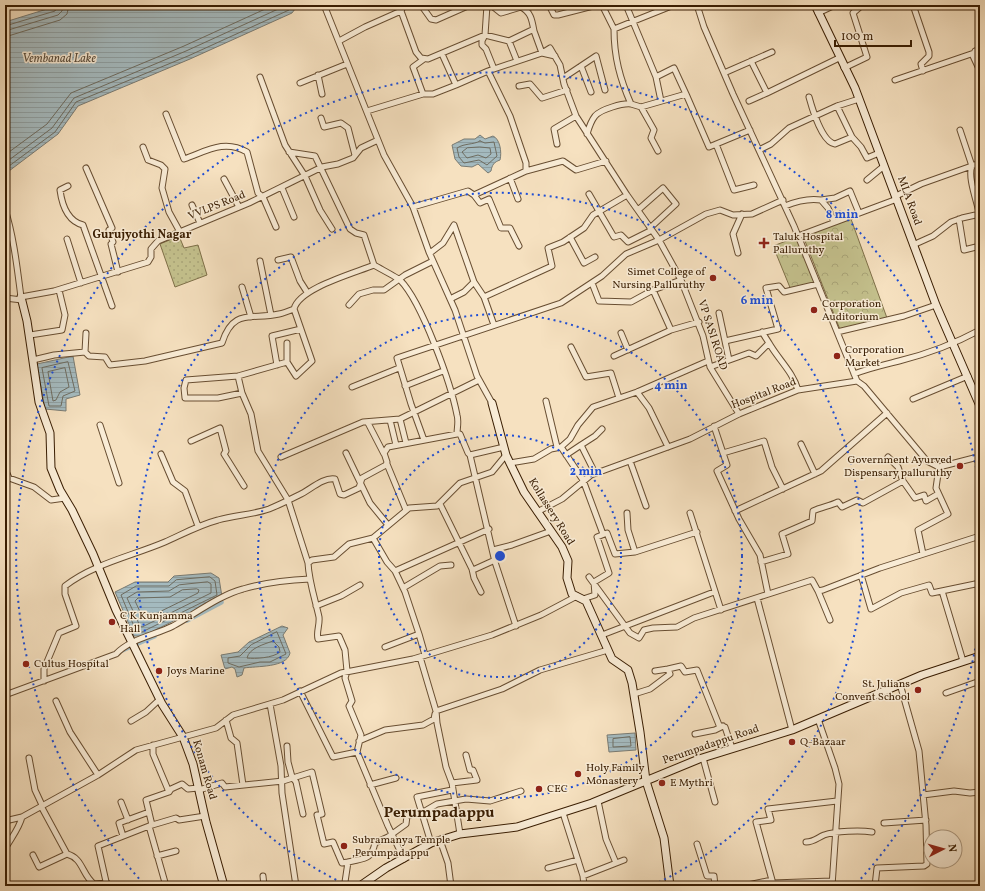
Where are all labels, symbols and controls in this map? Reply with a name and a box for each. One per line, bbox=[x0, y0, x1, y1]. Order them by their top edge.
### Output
scale bar bbox=[835, 22, 911, 48]
text: 100 m bbox=[841, 29, 874, 45]
water label: Vembanad Lake bbox=[22, 51, 96, 67]
street label: MLA Road bbox=[893, 174, 925, 228]
street label: VVLPS Road bbox=[186, 188, 248, 224]
text: 8 min bbox=[826, 207, 858, 223]
district label: Gurujyothi Nagar bbox=[92, 227, 192, 243]
place label: Taluk Hospital Palluruthy bbox=[773, 230, 843, 258]
marker: Taluk Hospital Palluruthy bbox=[758, 237, 770, 249]
place label: Simet College of Nursing Palluruthy bbox=[612, 265, 706, 293]
marker: Simet College of Nursing Palluruthy bbox=[708, 273, 718, 283]
text: 6 min bbox=[741, 293, 773, 309]
place label: Corporation Auditorium bbox=[822, 297, 882, 325]
street label: VP SASI ROAD bbox=[694, 298, 730, 372]
marker: Corporation Auditorium bbox=[809, 305, 819, 315]
place label: Corporation Market bbox=[845, 343, 905, 371]
marker: Corporation Market bbox=[832, 351, 842, 361]
street label: Hospital Road bbox=[730, 375, 798, 413]
text: 4 min bbox=[654, 378, 688, 394]
place label: Government Ayurved Dispensary palluruthy bbox=[844, 453, 952, 481]
marker: Government Ayurved Dispensary palluruthy bbox=[955, 461, 965, 471]
text: 2 min bbox=[570, 464, 602, 480]
street label: Kollassery Road bbox=[524, 475, 578, 549]
centre of rings bbox=[493, 549, 507, 563]
place label: C K Kunjamma Hall bbox=[120, 609, 193, 637]
marker: C K Kunjamma Hall bbox=[107, 617, 117, 627]
place label: Cultus Hospital bbox=[34, 657, 109, 672]
marker: Cultus Hospital bbox=[21, 659, 31, 669]
place label: Joys Marine bbox=[167, 664, 225, 679]
marker: Joys Marine bbox=[154, 666, 164, 676]
place label: St. Julians Convent School bbox=[835, 677, 910, 705]
marker: St. Julians Convent School bbox=[913, 685, 923, 695]
street label: Perumpadappu Road bbox=[661, 721, 761, 769]
place label: Q-Bazaar bbox=[800, 735, 846, 750]
marker: Q-Bazaar bbox=[787, 737, 797, 747]
street label: Konam Road bbox=[188, 738, 220, 802]
place label: Holy Family Monastery bbox=[586, 761, 645, 789]
marker: Holy Family Monastery bbox=[573, 769, 583, 779]
place label: E Mythri bbox=[670, 776, 713, 791]
marker: E Mythri bbox=[657, 778, 667, 788]
place label: CEC bbox=[547, 782, 568, 797]
marker: CEC bbox=[534, 784, 544, 794]
district label: Perumpadappu bbox=[384, 803, 494, 824]
north arrow bbox=[923, 829, 963, 869]
place label: Subramanya Temple ,Perumpadappu bbox=[352, 833, 450, 861]
marker: Subramanya Temple ,Perumpadappu bbox=[339, 841, 349, 851]
text: N bbox=[944, 843, 959, 853]

